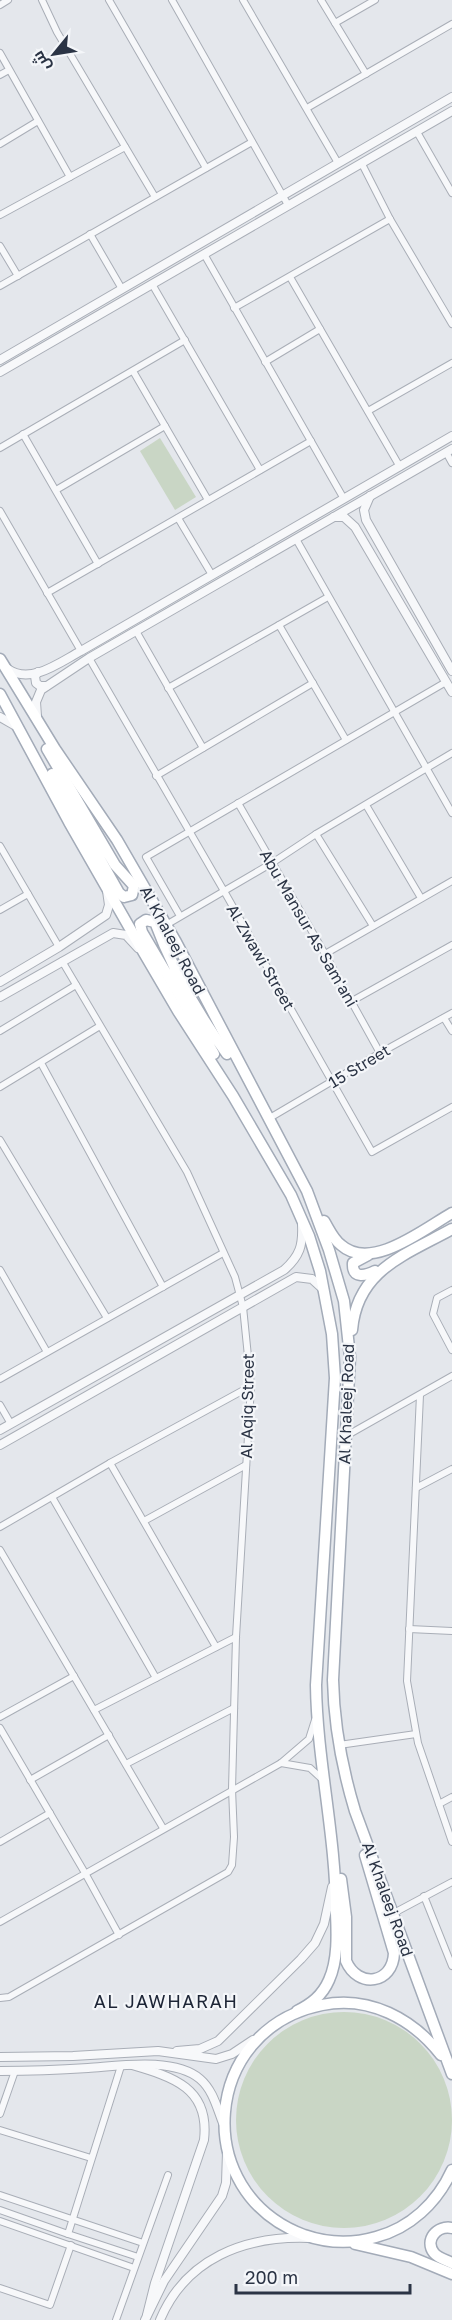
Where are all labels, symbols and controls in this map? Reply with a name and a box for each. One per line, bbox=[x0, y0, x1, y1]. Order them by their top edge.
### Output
north arrow bbox=[24, 24, 84, 84]
text: ش bbox=[27, 48, 55, 75]
street label: Abu Mansur As Sam'ani bbox=[256, 846, 362, 1010]
street label: Al Khaleej Road bbox=[136, 882, 210, 998]
street label: Al Zwawi Street bbox=[223, 900, 299, 1014]
street label: 15 Street bbox=[325, 1040, 393, 1092]
street label: Al Khaleej Road bbox=[334, 1343, 358, 1465]
street label: Al Aqiq Street bbox=[236, 1353, 258, 1459]
street label: Al Khaleej Road bbox=[358, 1839, 418, 1959]
district label: AL JAWHARAH bbox=[94, 1990, 238, 2012]
scale bar bbox=[236, 2257, 410, 2295]
text: 200 m bbox=[245, 2266, 298, 2288]

